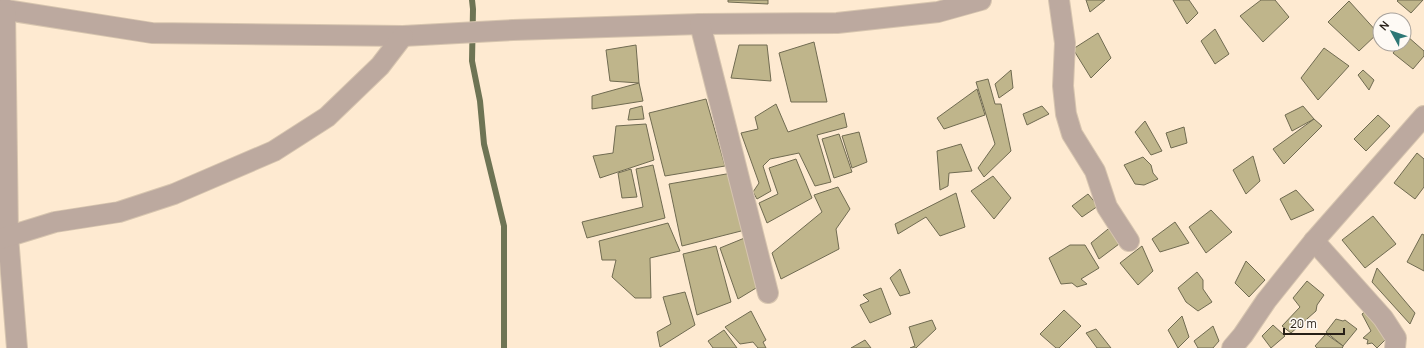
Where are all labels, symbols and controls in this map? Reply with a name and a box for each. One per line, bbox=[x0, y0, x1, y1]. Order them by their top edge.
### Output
north arrow bbox=[1372, 12, 1412, 52]
text: N bbox=[1376, 17, 1392, 33]
scale bar bbox=[1284, 310, 1344, 336]
text: 20 m bbox=[1290, 315, 1317, 332]

